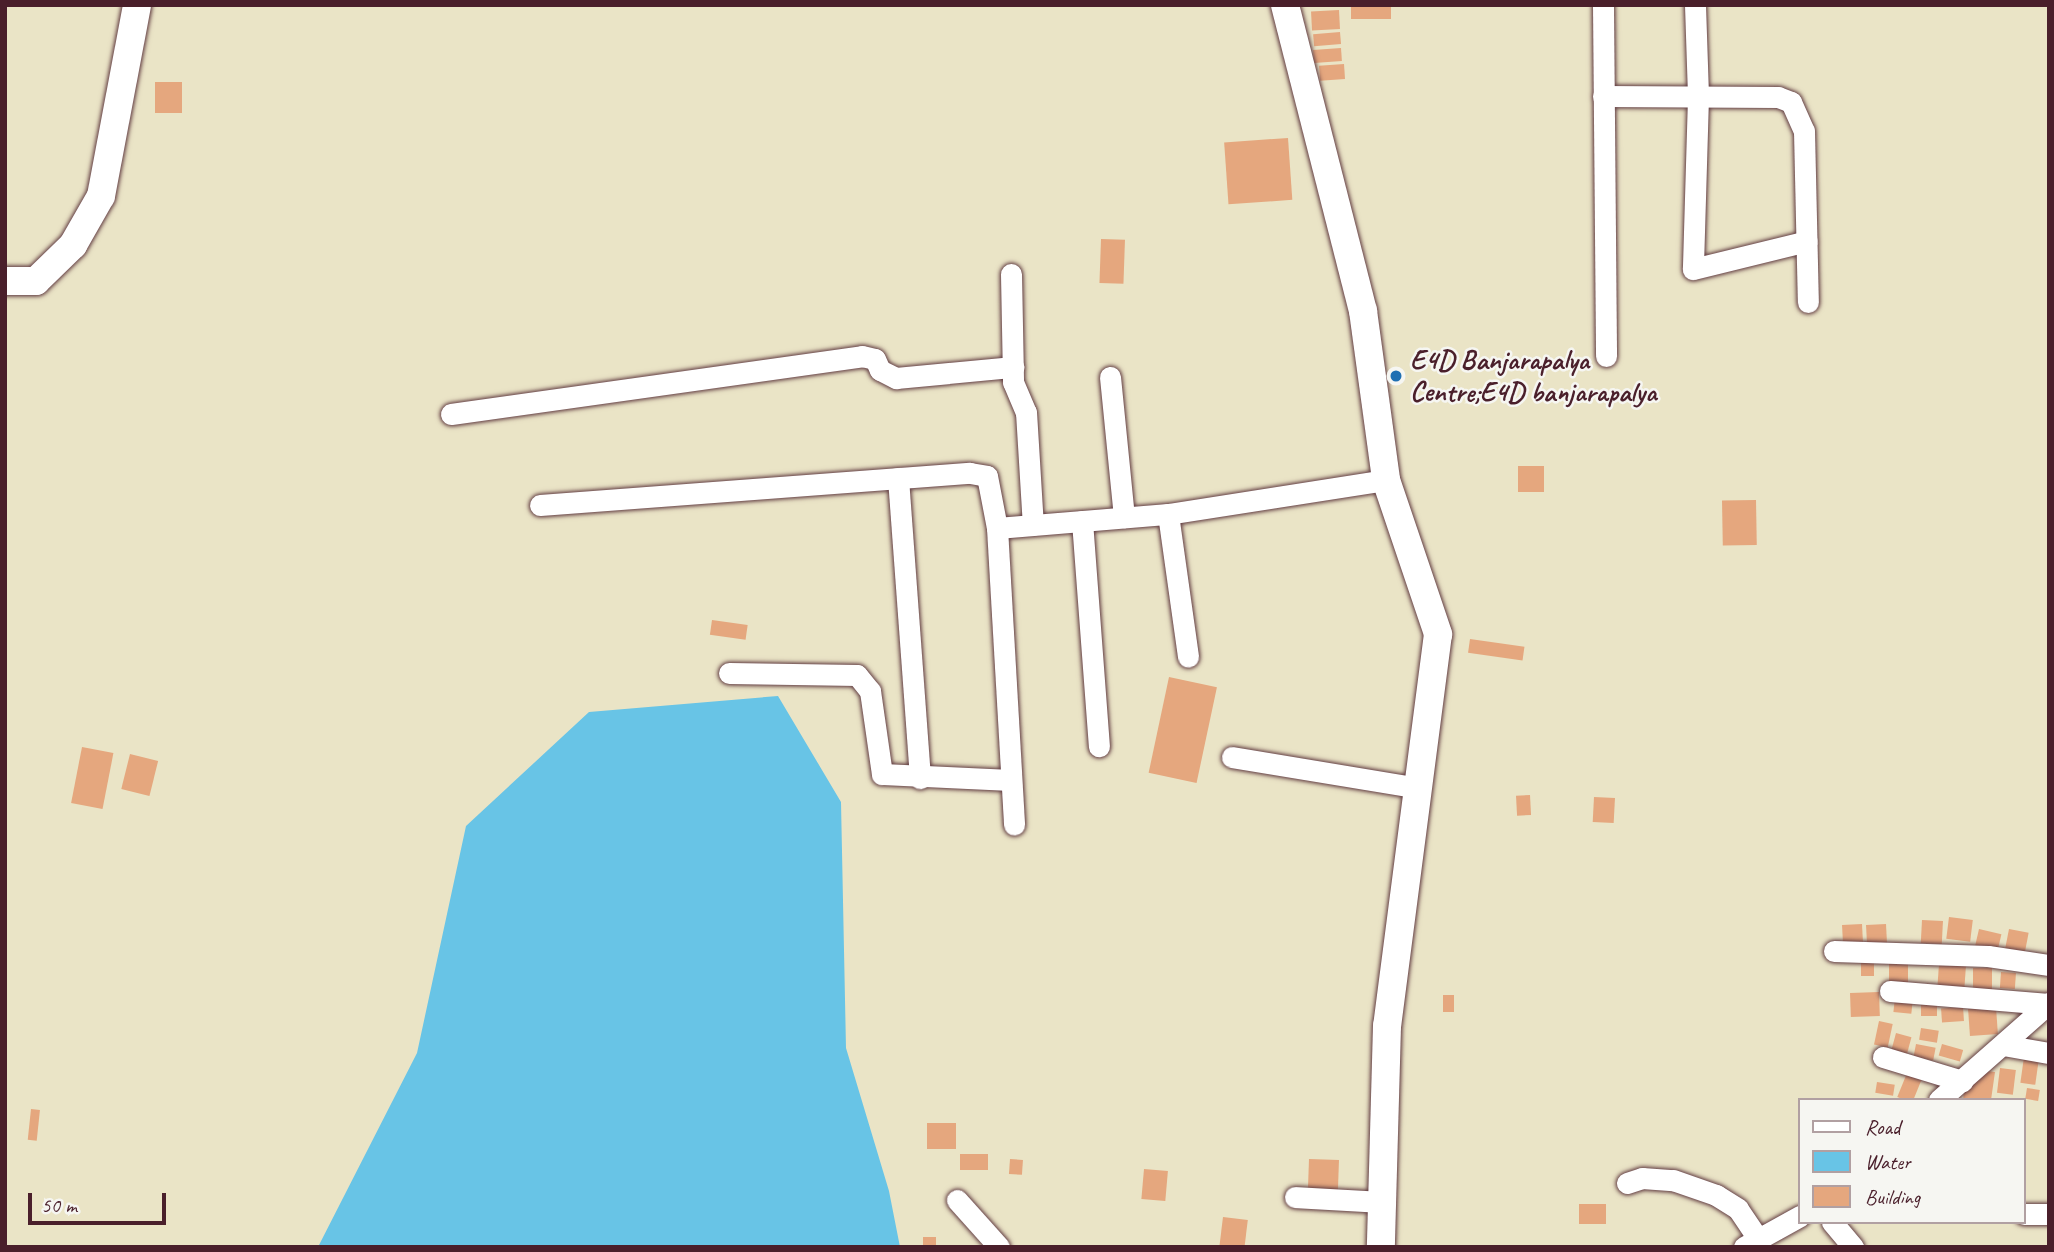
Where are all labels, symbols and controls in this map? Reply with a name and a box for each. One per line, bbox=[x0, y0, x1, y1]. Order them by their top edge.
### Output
place label: E4D Banjarapalya Centre;E4D banjarapalya bbox=[1410, 343, 1656, 409]
marker: E4D Banjarapalya Centre;E4D banjarapalya bbox=[1388, 368, 1404, 384]
legend bbox=[1798, 1098, 2026, 1224]
text: Road bbox=[1865, 1114, 1900, 1140]
text: Water bbox=[1865, 1149, 1911, 1175]
scale bar bbox=[32, 1178, 170, 1222]
text: Building bbox=[1865, 1184, 1920, 1210]
text: 50 m bbox=[41, 1192, 77, 1218]

